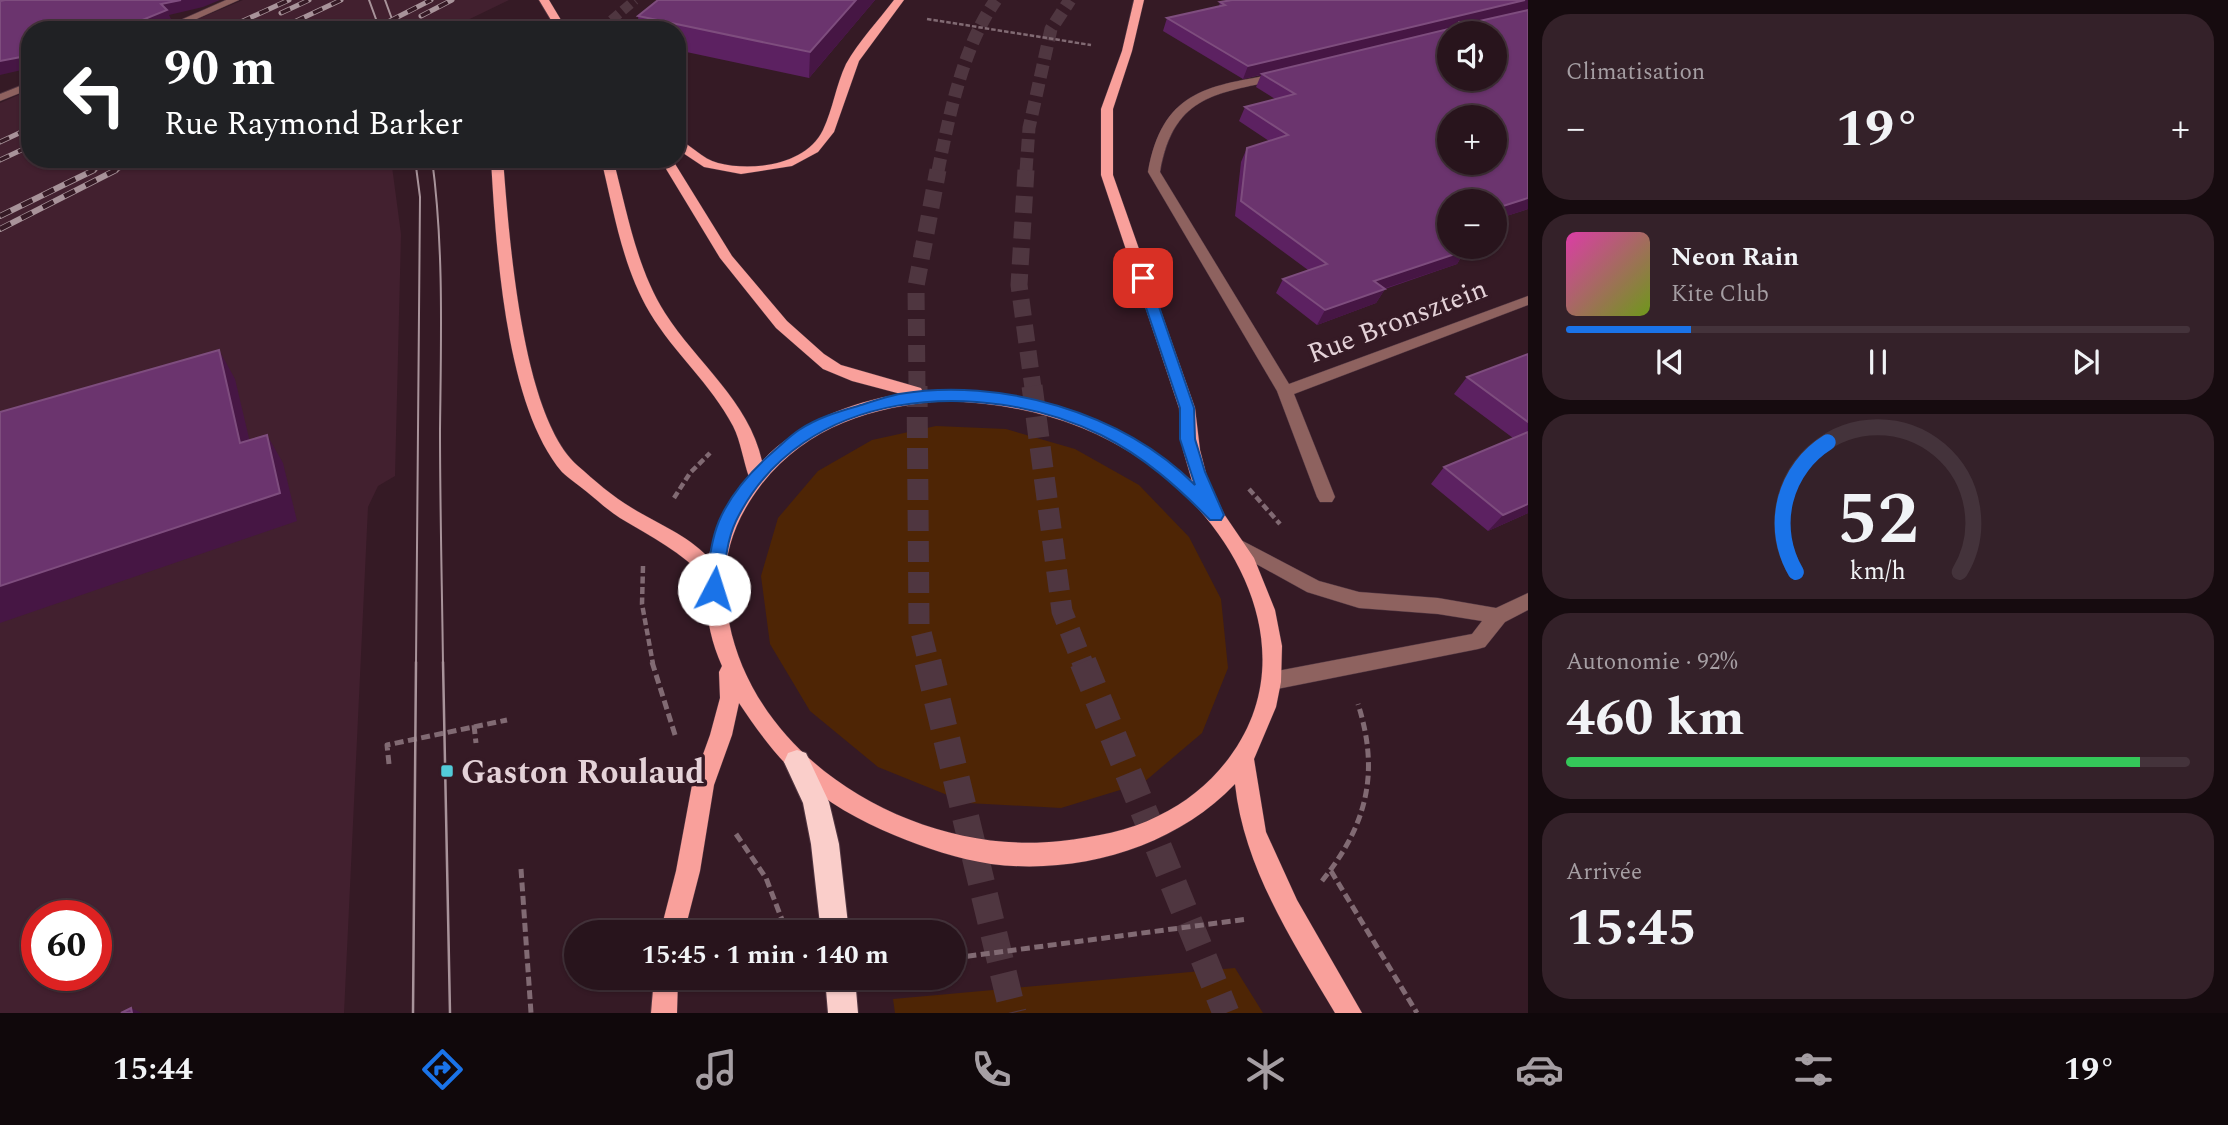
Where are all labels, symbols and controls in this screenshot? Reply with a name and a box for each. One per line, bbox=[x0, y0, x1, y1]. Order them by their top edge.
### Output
map controls bbox=[1437, 21, 1507, 259]
button: sound bbox=[1437, 21, 1507, 91]
text: 90 m bbox=[164, 32, 275, 107]
icon: left bbox=[49, 49, 140, 140]
text: Climatisation bbox=[1566, 55, 1705, 90]
text: 19° bbox=[1836, 90, 1920, 169]
text: Rue Raymond Barker bbox=[164, 100, 463, 149]
text: − bbox=[1566, 100, 1585, 158]
text: + bbox=[2171, 100, 2190, 158]
button: + bbox=[1437, 105, 1507, 175]
button: − bbox=[1437, 189, 1507, 259]
text: Neon Rain bbox=[1671, 237, 1799, 277]
pin bbox=[1113, 248, 1173, 308]
icon: arrive bbox=[1124, 259, 1162, 297]
street label: Rue Bronsztein bbox=[1301, 267, 1494, 375]
text: Kite Club bbox=[1671, 277, 1769, 312]
icon: previous bbox=[1651, 343, 1689, 381]
icon: pause bbox=[1859, 343, 1897, 381]
icon: next bbox=[2067, 343, 2105, 381]
text: 52 bbox=[1837, 466, 1919, 577]
position arrow bbox=[677, 552, 751, 626]
text: km/h bbox=[1850, 553, 1906, 591]
text: Autonomie · 92% bbox=[1566, 645, 1738, 680]
text: 460 km bbox=[1566, 679, 1745, 758]
place label: Gaston Roulaud bbox=[461, 748, 704, 798]
marker: Gaston Roulaud bbox=[439, 763, 455, 779]
text: Arrivée bbox=[1566, 855, 1642, 890]
text: 15:45 bbox=[1566, 889, 1697, 968]
speed limit sign: 60 bbox=[21, 900, 112, 991]
text: 15:45 · 1 min · 140 m bbox=[641, 935, 889, 975]
text: 15:44 bbox=[113, 1045, 193, 1094]
icon: directions bbox=[418, 1045, 467, 1094]
icon: music bbox=[692, 1045, 741, 1094]
icon: phone bbox=[967, 1045, 1016, 1094]
icon: climate bbox=[1241, 1045, 1290, 1094]
icon: car bbox=[1515, 1045, 1564, 1094]
icon: filters bbox=[1789, 1045, 1838, 1094]
text: 19° bbox=[2063, 1045, 2115, 1094]

